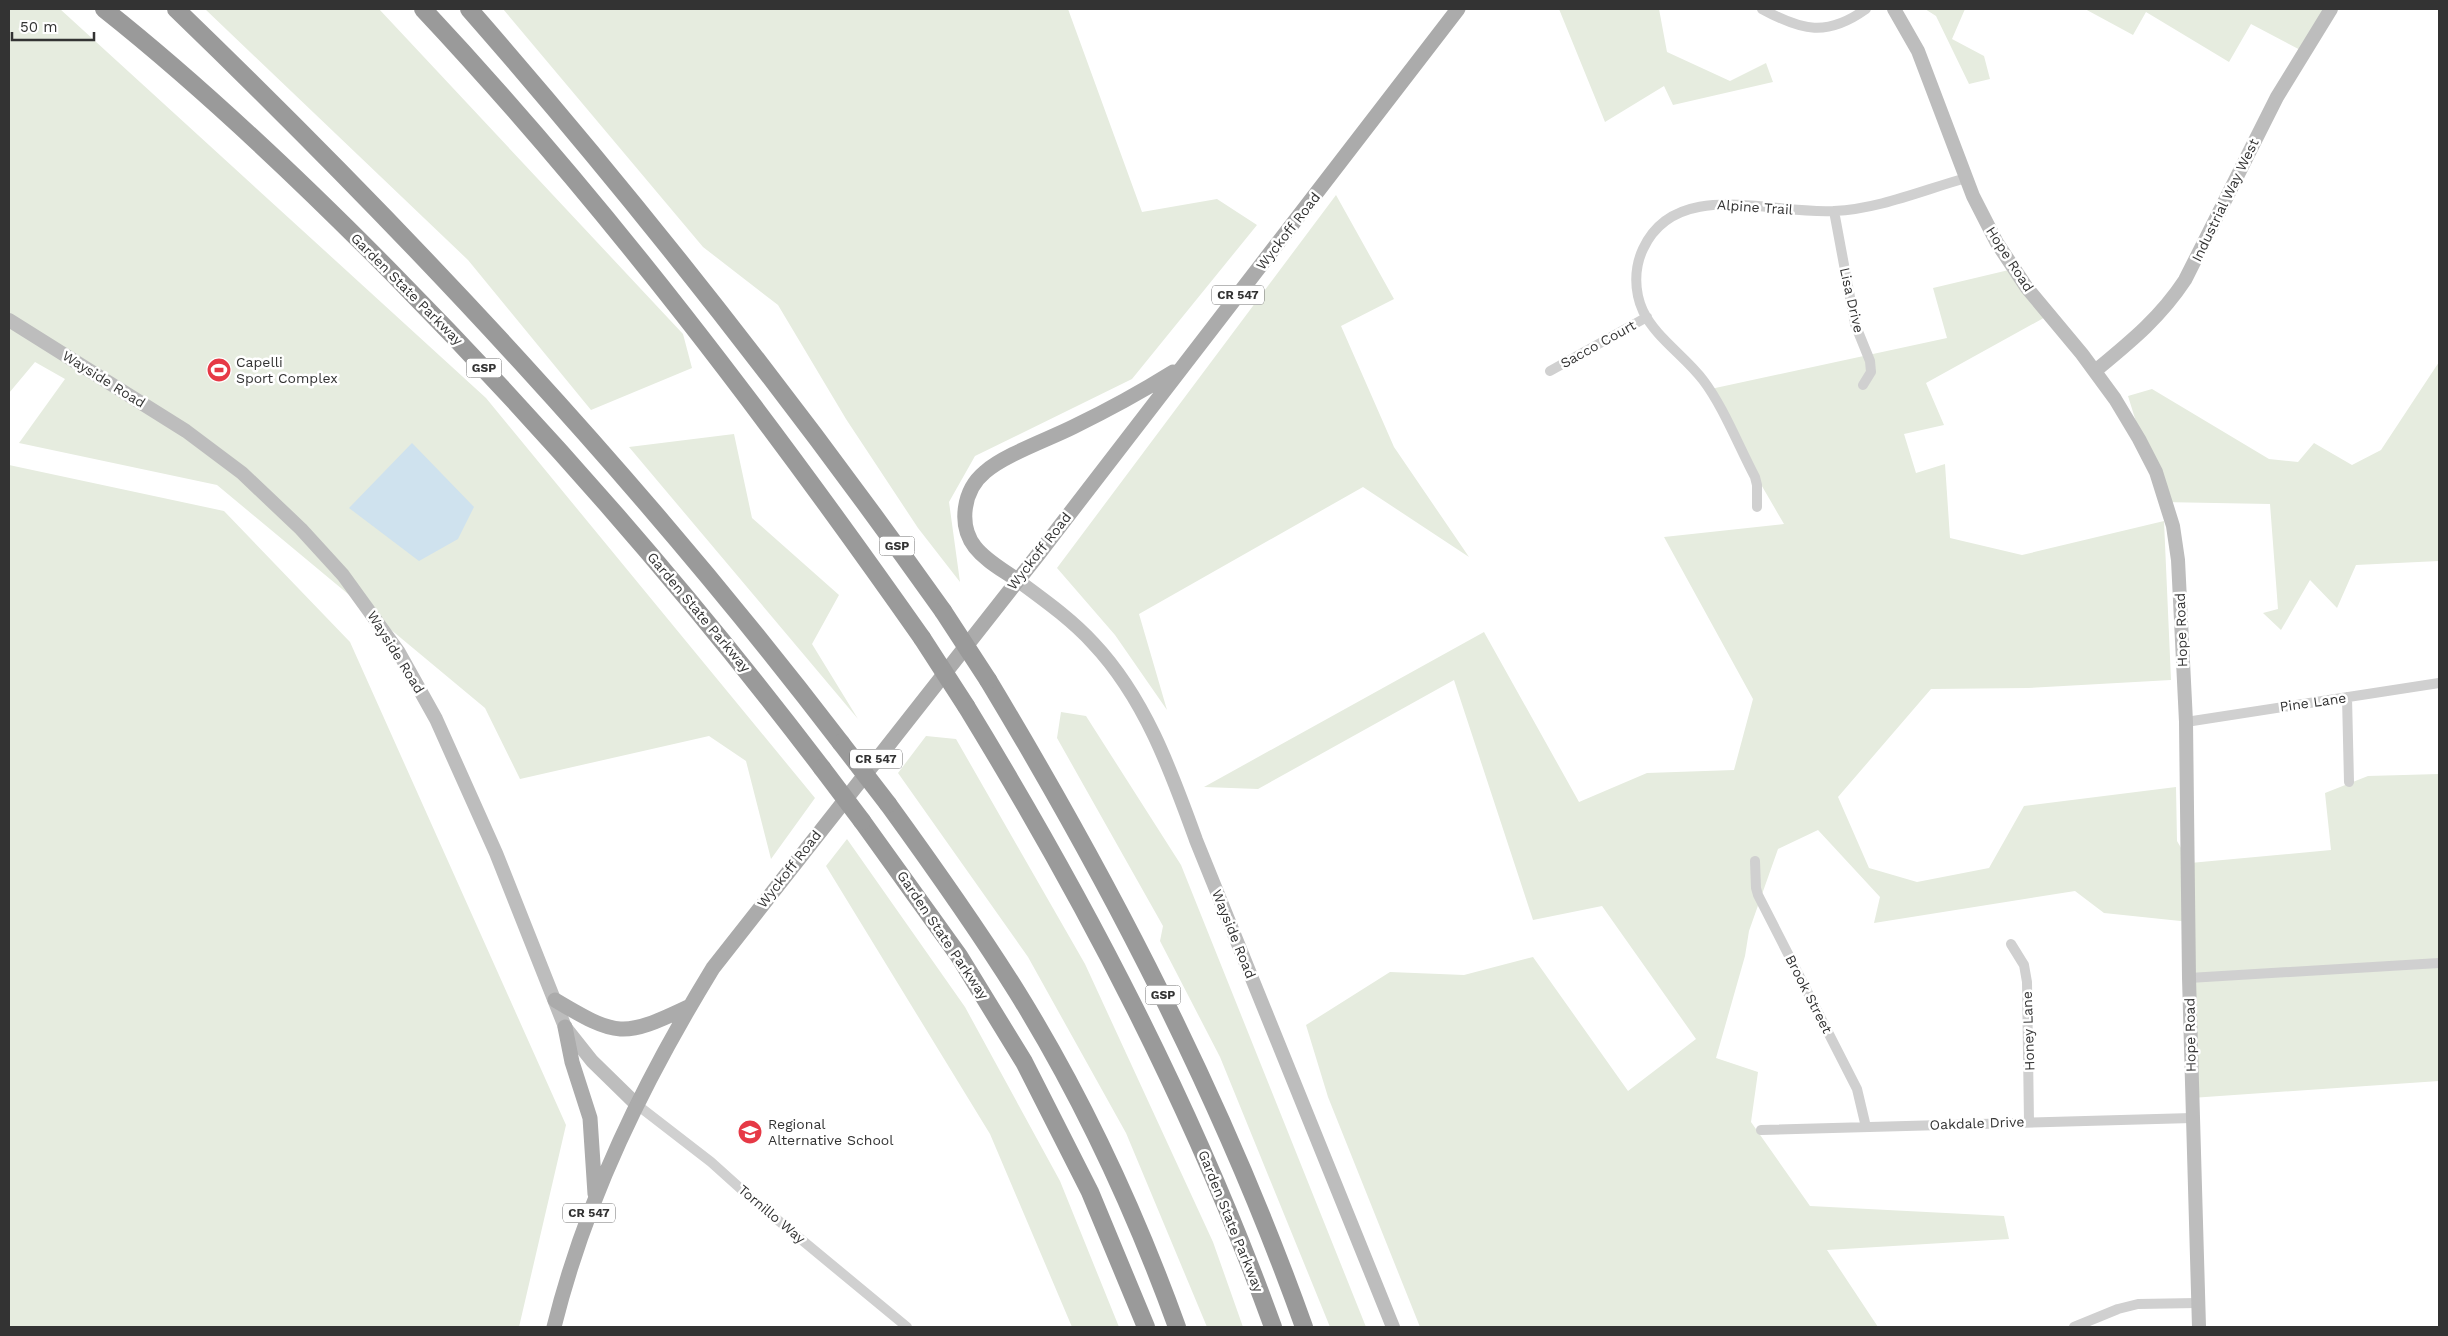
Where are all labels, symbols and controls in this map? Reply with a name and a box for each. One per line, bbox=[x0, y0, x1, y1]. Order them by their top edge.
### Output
scale bar bbox=[12, 10, 95, 42]
text: 50 m bbox=[20, 18, 57, 36]
street label: Industrial Way West bbox=[2188, 136, 2262, 264]
street label: Wyckoff Road bbox=[1253, 189, 1323, 273]
street label: Alpine Trail bbox=[1716, 196, 1794, 218]
street label: Hope Road bbox=[1983, 223, 2037, 295]
street label: Garden State Parkway bbox=[348, 230, 467, 349]
street label: Lisa Drive bbox=[1837, 266, 1867, 334]
road number: CR 547 bbox=[1212, 286, 1264, 304]
street label: Sacco Court bbox=[1558, 317, 1638, 371]
street label: Wayside Road bbox=[60, 347, 148, 411]
place label: Capelli Sport Complex bbox=[236, 354, 338, 386]
sports icon: Capelli Sport Complex bbox=[206, 357, 232, 383]
road number: GSP bbox=[466, 358, 502, 378]
street label: Wyckoff Road bbox=[1004, 509, 1074, 593]
road number: GSP bbox=[880, 536, 914, 556]
street label: Garden State Parkway bbox=[644, 549, 754, 676]
street label: Hope Road bbox=[2172, 593, 2190, 667]
street label: Wayside Road bbox=[364, 608, 428, 696]
street label: Pine Lane bbox=[2279, 689, 2347, 715]
road number: CR 547 bbox=[850, 750, 902, 769]
street label: Wyckoff Road bbox=[754, 827, 824, 911]
street label: Garden State Parkway bbox=[894, 868, 992, 1003]
street label: Wayside Road bbox=[1209, 887, 1259, 981]
street label: Brook Street bbox=[1782, 952, 1836, 1036]
road number: GSP bbox=[1146, 986, 1180, 1004]
street label: Honey Lane bbox=[2019, 991, 2037, 1071]
street label: Hope Road bbox=[2181, 998, 2199, 1072]
street label: Oakdale Drive bbox=[1929, 1113, 2025, 1133]
place label: Regional Alternative School bbox=[768, 1116, 894, 1148]
school or university icon: Regional Alternative School bbox=[737, 1119, 763, 1145]
street label: Garden State Parkway bbox=[1195, 1148, 1267, 1295]
street label: Tornillo Way bbox=[735, 1181, 809, 1247]
road number: CR 547 bbox=[563, 1204, 615, 1222]

